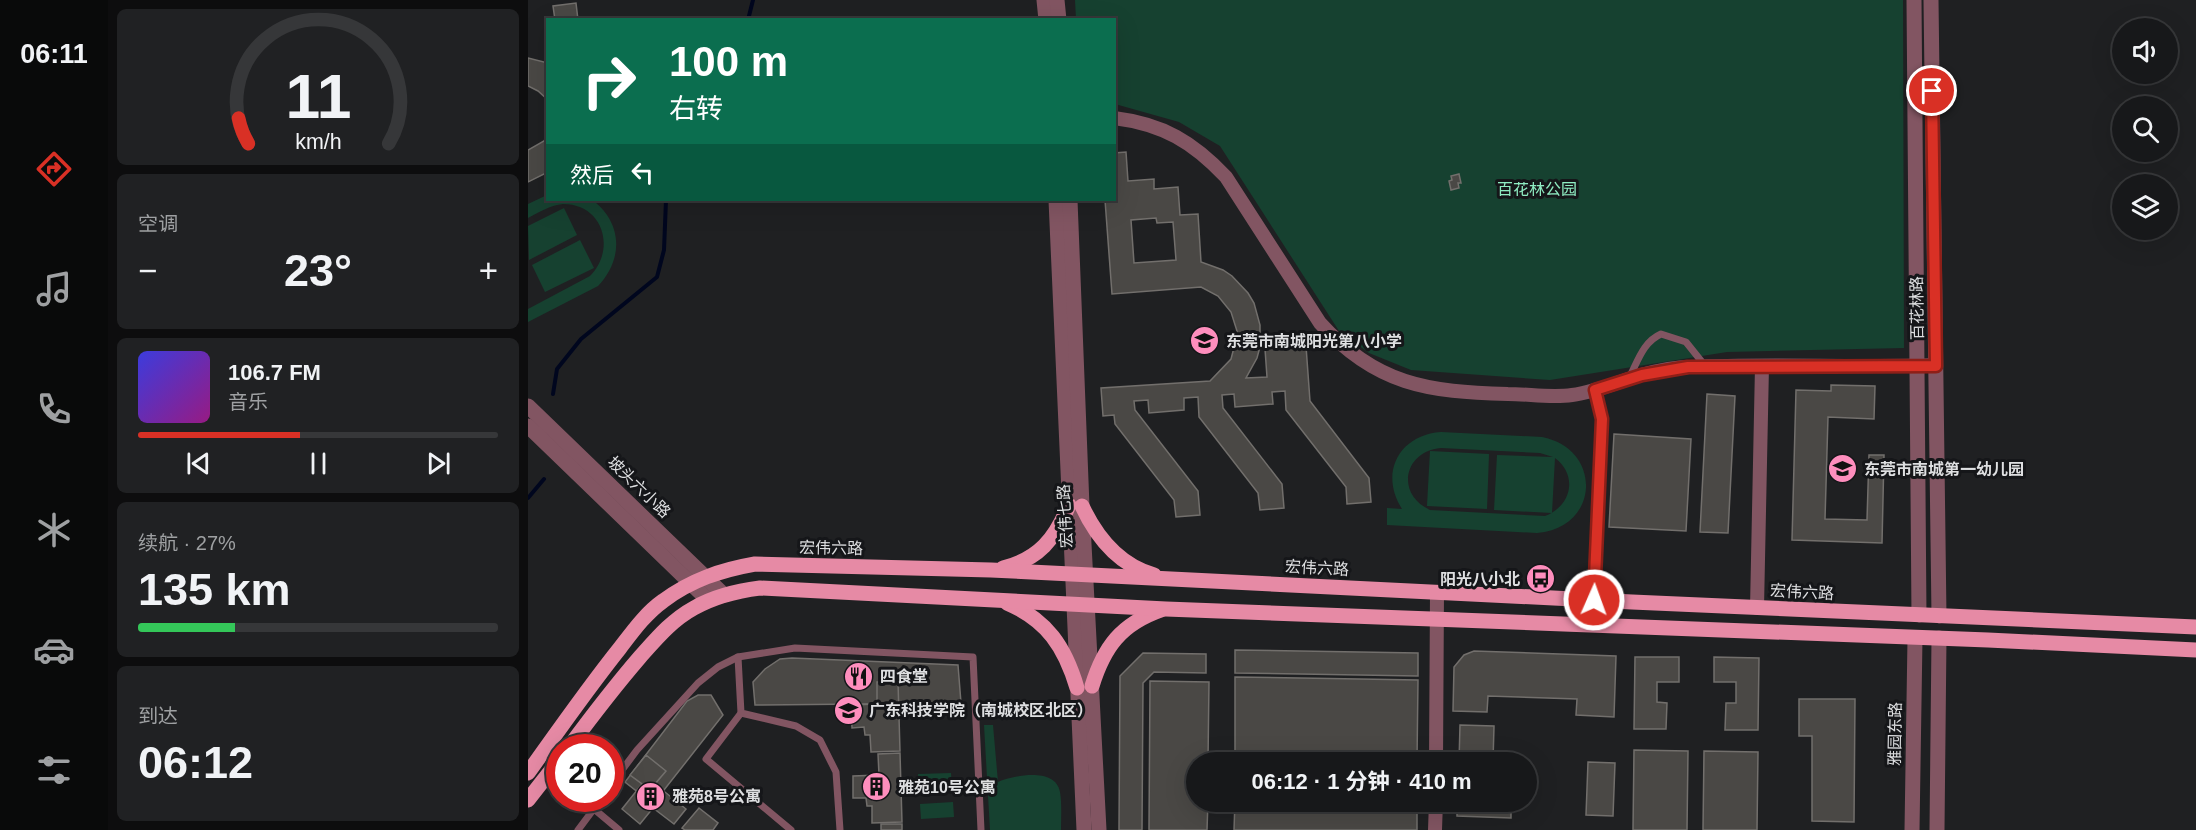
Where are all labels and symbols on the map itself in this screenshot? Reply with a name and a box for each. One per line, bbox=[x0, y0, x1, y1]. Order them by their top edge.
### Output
pin bbox=[1906, 65, 1957, 116]
park label: 百花林公园 bbox=[1497, 181, 1577, 198]
street label: 百花林路 bbox=[1908, 276, 1926, 340]
school or university icon: 东莞市南城阳光第八小学 bbox=[1189, 325, 1221, 357]
place label: 东莞市南城阳光第八小学 bbox=[1226, 332, 1402, 350]
street label: 坡头六小路 bbox=[604, 453, 674, 521]
school or university icon: 东莞市南城第一幼儿园 bbox=[1827, 453, 1859, 485]
place label: 东莞市南城第一幼儿园 bbox=[1864, 460, 2024, 478]
street label: 宏伟七路 bbox=[1055, 484, 1075, 548]
street label: 宏伟六路 bbox=[799, 539, 863, 557]
street label: 宏伟六路 bbox=[1285, 558, 1349, 578]
bus stop icon: 阳光八小北 bbox=[1525, 563, 1557, 595]
position arrow bbox=[1562, 568, 1626, 632]
place label: 阳光八小北 bbox=[1440, 571, 1520, 588]
street label: 宏伟六路 bbox=[1770, 582, 1834, 602]
restaurant icon: 四食堂 bbox=[843, 660, 875, 692]
place label: 四食堂 bbox=[880, 668, 928, 685]
school or university icon: 广东科技学院（南城校区北区） bbox=[832, 694, 864, 726]
place label: 广东科技学院（南城校区北区） bbox=[869, 701, 1093, 719]
street label: 雅园东路 bbox=[1886, 702, 1904, 766]
speed limit sign: 20 bbox=[546, 734, 624, 812]
building icon: 雅苑10号公寓 bbox=[861, 771, 893, 803]
place label: 雅苑10号公寓 bbox=[898, 779, 996, 796]
building icon: 雅苑8号公寓 bbox=[635, 780, 667, 812]
place label: 雅苑8号公寓 bbox=[672, 788, 761, 805]

